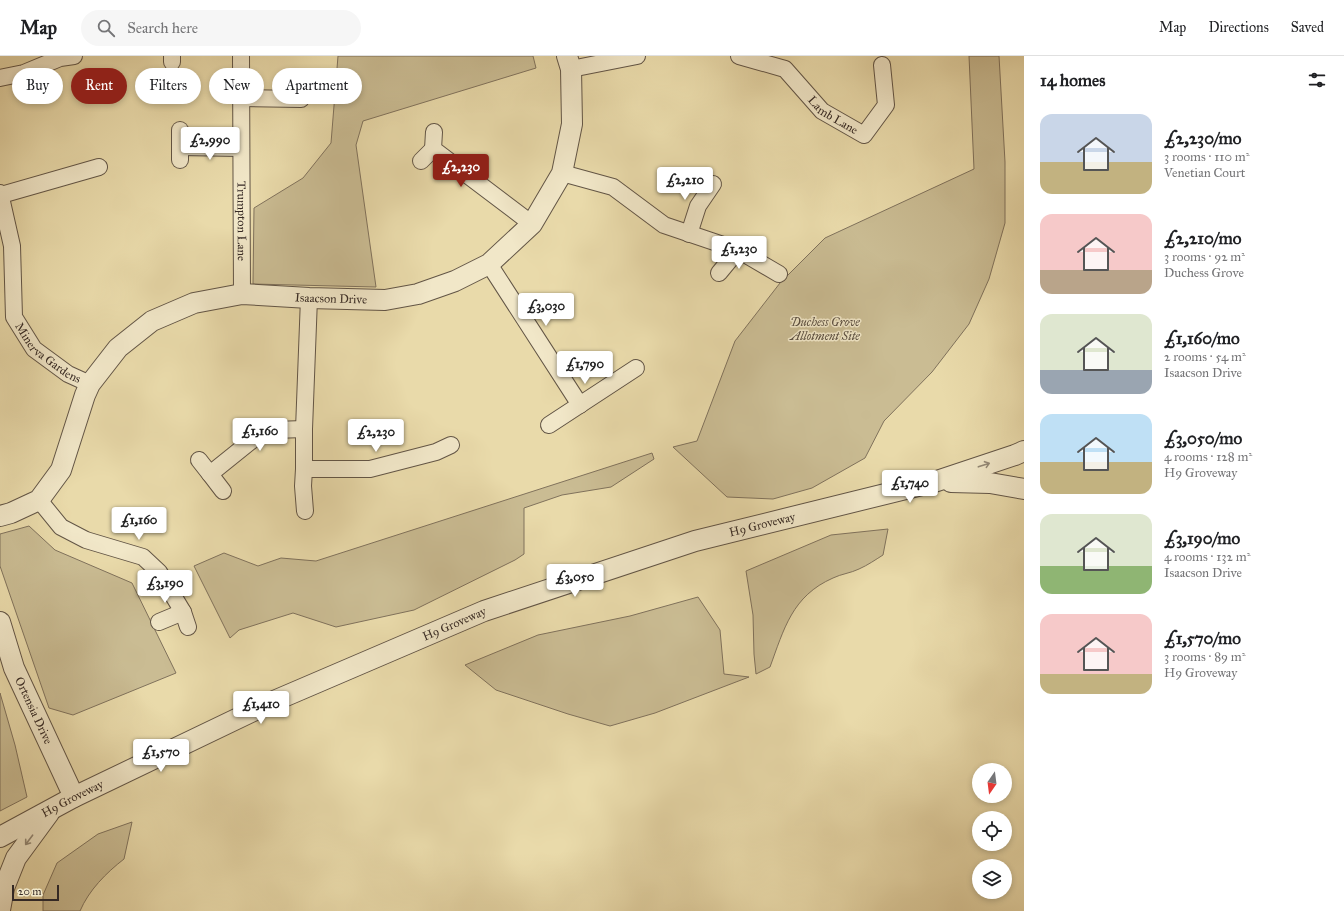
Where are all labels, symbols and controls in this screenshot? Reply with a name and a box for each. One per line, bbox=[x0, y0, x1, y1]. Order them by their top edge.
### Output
search box bbox=[81, 10, 361, 46]
text: Map bbox=[20, 16, 57, 39]
icon: search bbox=[95, 17, 117, 39]
text: Search here bbox=[127, 19, 198, 37]
text: Map bbox=[1159, 19, 1186, 36]
text: Directions bbox=[1208, 19, 1269, 36]
text: Saved bbox=[1291, 19, 1324, 36]
chip: Buy bbox=[12, 68, 63, 104]
chip: Rent bbox=[71, 68, 127, 104]
chip: Filters bbox=[135, 68, 201, 104]
chip: New bbox=[209, 68, 264, 104]
chip: Apartment bbox=[272, 68, 362, 104]
icon: filters bbox=[1306, 69, 1328, 91]
text: 14 homes bbox=[1040, 70, 1105, 91]
street label: Lamb Lane bbox=[805, 93, 860, 137]
pin: £2,990 bbox=[177, 127, 243, 161]
text: £2,230/mo bbox=[1164, 128, 1242, 149]
icon: home bbox=[1072, 130, 1120, 178]
text: £2,990 bbox=[190, 132, 230, 148]
text: 3 rooms · 110 m² bbox=[1164, 149, 1249, 165]
pin: £2,230 bbox=[428, 154, 494, 188]
text: £2,230 bbox=[442, 159, 480, 175]
text: Venetian Court bbox=[1164, 165, 1245, 181]
pin: £2,210 bbox=[652, 167, 718, 201]
text: £2,210 bbox=[666, 172, 704, 188]
street label: Trumpton Lane bbox=[235, 181, 249, 261]
text: £2,210/mo bbox=[1164, 228, 1241, 249]
icon: home bbox=[1072, 230, 1120, 278]
pin: £1,230 bbox=[706, 236, 772, 270]
text: £1,230 bbox=[721, 241, 757, 257]
text: 3 rooms · 92 m² bbox=[1164, 249, 1245, 265]
text: Duchess Grove bbox=[1164, 265, 1244, 281]
street label: Isaacson Drive bbox=[295, 290, 367, 307]
pin: £3,030 bbox=[513, 293, 579, 327]
text: £3,030 bbox=[527, 298, 565, 314]
park label: Duchess Grove Allotment Site bbox=[788, 315, 860, 343]
street label: Minerva Gardens bbox=[12, 320, 83, 386]
text: £1,160/mo bbox=[1164, 328, 1240, 349]
icon: home bbox=[1072, 330, 1120, 378]
text: 2 rooms · 54 m² bbox=[1164, 349, 1246, 365]
pin: £1,790 bbox=[552, 351, 618, 385]
text: £1,790 bbox=[566, 356, 604, 372]
text: Isaacson Drive bbox=[1164, 365, 1242, 381]
pin: £1,160 bbox=[227, 418, 293, 452]
pin: £2,230 bbox=[343, 419, 409, 453]
text: £1,160 bbox=[242, 423, 278, 439]
text: £2,230 bbox=[357, 424, 395, 440]
text: £3,050/mo bbox=[1164, 428, 1242, 449]
icon: home bbox=[1072, 430, 1120, 478]
text: 4 rooms · 128 m² bbox=[1164, 449, 1252, 465]
one-way arrow bbox=[978, 461, 990, 469]
text: H9 Groveway bbox=[1164, 465, 1237, 481]
pin: £1,740 bbox=[877, 470, 943, 504]
text: £1,740 bbox=[891, 475, 929, 491]
pin: £1,160 bbox=[106, 507, 172, 541]
street label: H9 Groveway bbox=[728, 509, 797, 539]
text: £1,160 bbox=[121, 512, 157, 528]
text: £3,190/mo bbox=[1164, 528, 1240, 549]
icon: home bbox=[1072, 530, 1120, 578]
text: 4 rooms · 132 m² bbox=[1164, 549, 1250, 565]
pin: £3,050 bbox=[542, 564, 608, 598]
text: Isaacson Drive bbox=[1164, 565, 1242, 581]
text: £3,050 bbox=[556, 569, 594, 585]
pin: £3,190 bbox=[132, 570, 198, 604]
text: £3,190 bbox=[146, 575, 184, 591]
street label: H9 Groveway bbox=[420, 604, 488, 644]
text: £1,570/mo bbox=[1164, 628, 1241, 649]
icon: home bbox=[1072, 630, 1120, 678]
text: 3 rooms · 89 m² bbox=[1164, 649, 1246, 665]
text: H9 Groveway bbox=[1164, 665, 1237, 681]
street label: Ortensia Drive bbox=[12, 675, 55, 746]
pin: £1,410 bbox=[228, 691, 294, 725]
text: £1,410 bbox=[242, 696, 280, 712]
pin: £1,570 bbox=[128, 739, 194, 773]
text: £1,570 bbox=[142, 744, 180, 760]
north arrow bbox=[972, 763, 1012, 803]
map controls bbox=[972, 763, 1012, 899]
street label: H9 Groveway bbox=[39, 777, 106, 820]
button: locate bbox=[972, 811, 1012, 851]
one-way arrow bbox=[25, 834, 33, 845]
button: layers bbox=[972, 859, 1012, 899]
scale bar bbox=[12, 883, 59, 902]
text: 20 m bbox=[18, 885, 41, 898]

